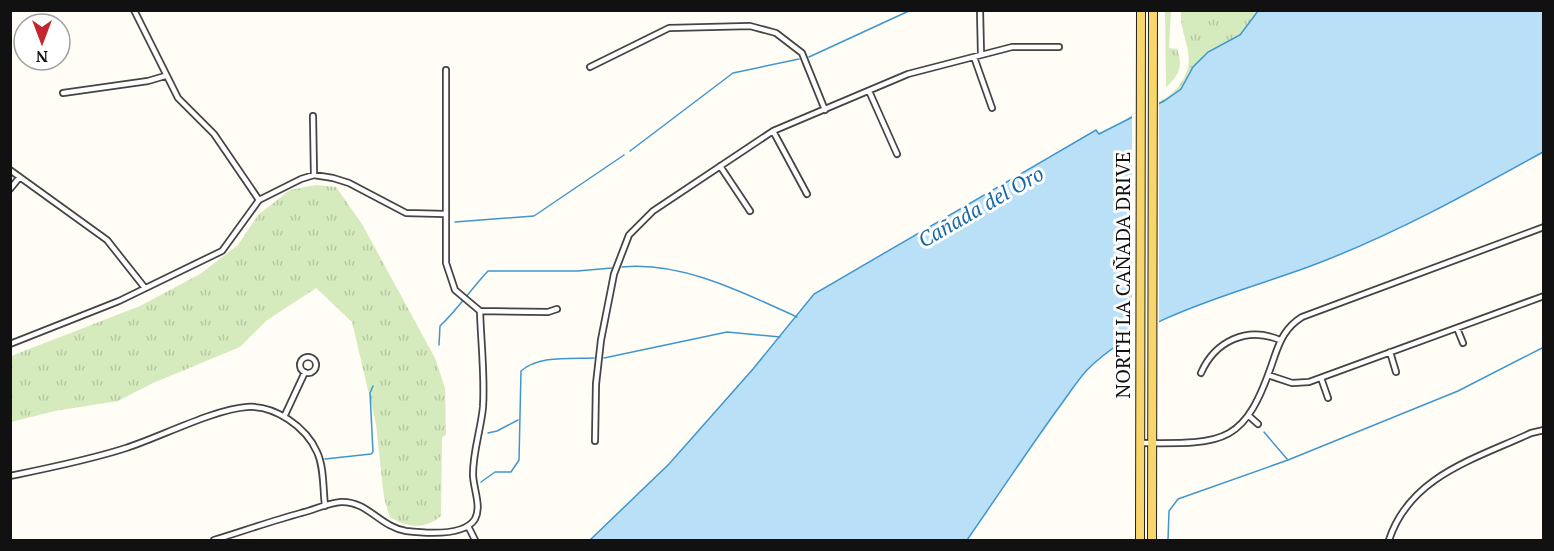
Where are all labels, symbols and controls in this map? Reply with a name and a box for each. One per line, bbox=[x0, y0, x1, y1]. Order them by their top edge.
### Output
north arrow bbox=[12, 12, 72, 72]
text: N bbox=[36, 46, 48, 68]
street label: NORTH LA CAÑADA DRIVE bbox=[1109, 152, 1136, 398]
water label: Cañada del Oro bbox=[913, 159, 1048, 253]

